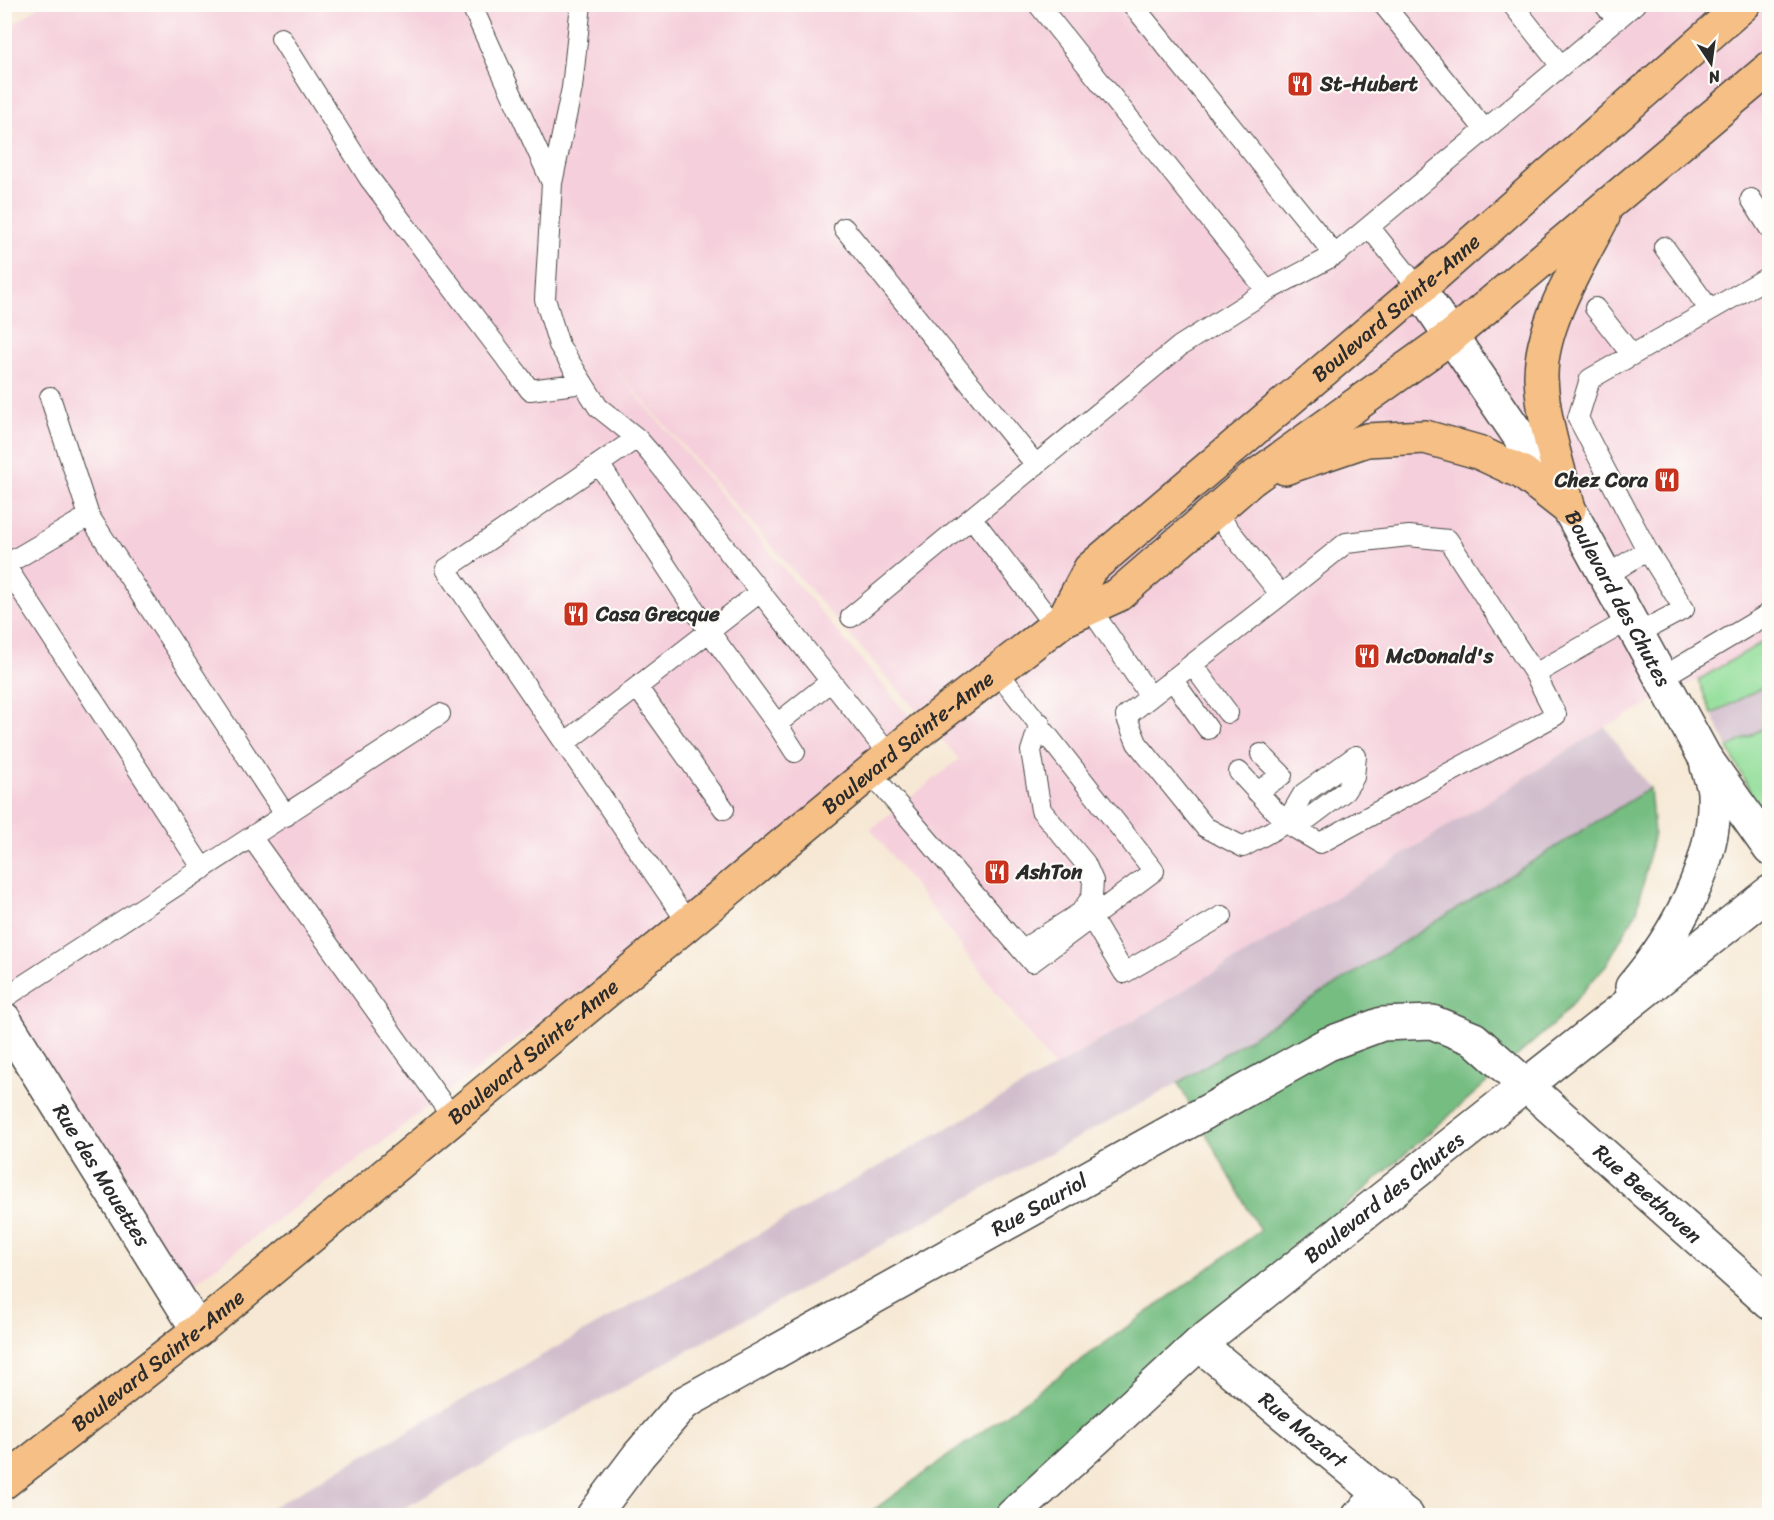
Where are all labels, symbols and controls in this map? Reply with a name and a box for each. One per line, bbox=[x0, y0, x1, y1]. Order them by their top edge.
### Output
north arrow bbox=[1681, 33, 1741, 93]
text: N bbox=[1705, 62, 1724, 93]
place label: St-Hubert bbox=[1319, 65, 1419, 103]
restaurant icon: St-Hubert bbox=[1285, 69, 1315, 99]
street label: Boulevard Sainte-Anne bbox=[1303, 224, 1490, 392]
place label: Chez Cora bbox=[1554, 461, 1648, 499]
restaurant icon: Chez Cora bbox=[1652, 465, 1682, 495]
street label: Boulevard des Chutes bbox=[1554, 503, 1682, 694]
place label: Casa Grecque bbox=[595, 595, 720, 633]
restaurant icon: Casa Grecque bbox=[561, 599, 591, 629]
place label: McDonald's bbox=[1385, 637, 1494, 675]
restaurant icon: McDonald's bbox=[1352, 641, 1382, 671]
street label: Boulevard Sainte-Anne bbox=[813, 660, 1003, 824]
place label: AshTon bbox=[1015, 853, 1083, 891]
restaurant icon: AshTon bbox=[982, 857, 1012, 887]
street label: Boulevard Sainte-Anne bbox=[439, 969, 628, 1135]
street label: Rue des Mouettes bbox=[42, 1096, 161, 1255]
street label: Boulevard des Chutes bbox=[1295, 1121, 1473, 1274]
street label: Rue Beethoven bbox=[1584, 1134, 1711, 1254]
street label: Rue Sauriol bbox=[984, 1162, 1096, 1247]
street label: Boulevard Sainte-Anne bbox=[62, 1279, 254, 1442]
street label: Rue Mozart bbox=[1250, 1382, 1357, 1480]

